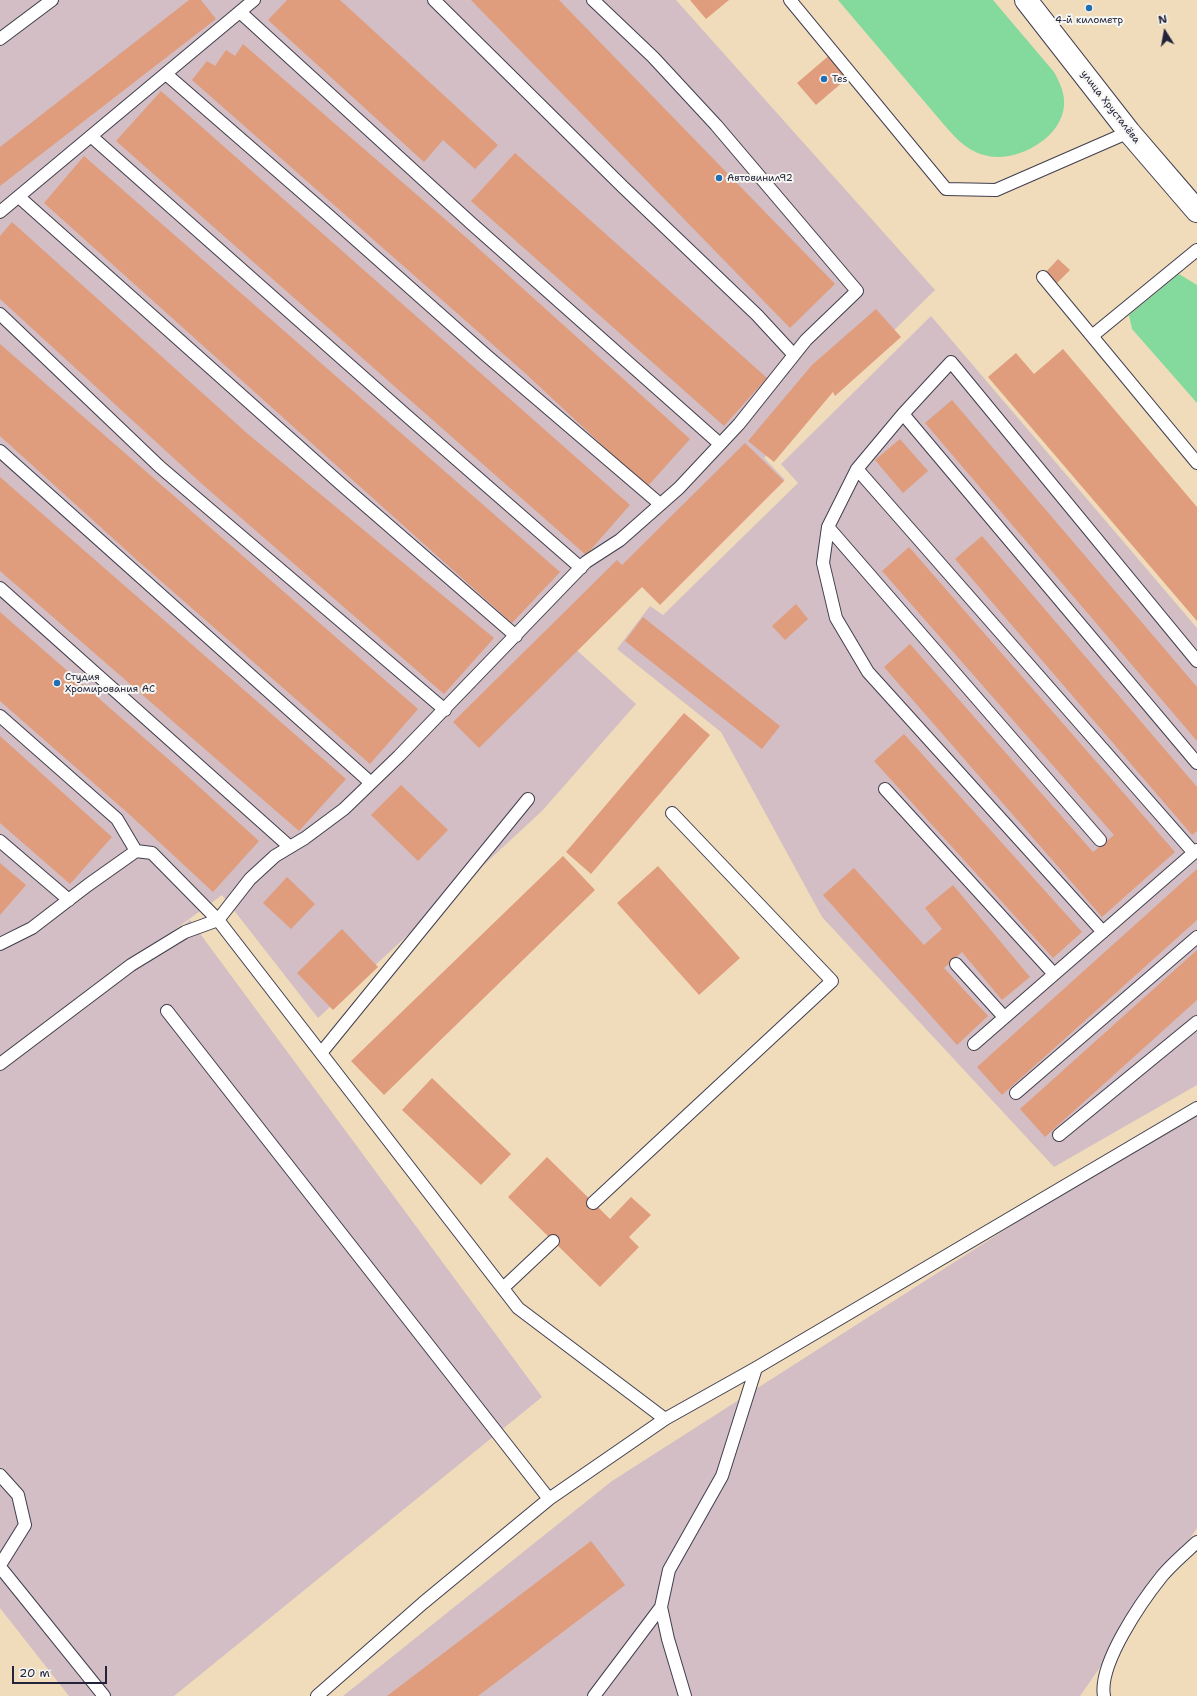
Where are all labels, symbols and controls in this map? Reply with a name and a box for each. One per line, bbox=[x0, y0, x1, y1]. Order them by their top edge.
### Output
marker: 4-й километр bbox=[1084, 3, 1094, 13]
north arrow bbox=[1145, 12, 1185, 52]
text: N bbox=[1157, 12, 1168, 28]
place label: 4-й километр bbox=[1055, 14, 1123, 26]
street label: улица Хрусталёва bbox=[1078, 68, 1142, 146]
place label: Tes bbox=[832, 73, 847, 85]
marker: Tes bbox=[819, 74, 829, 84]
place label: Автовинил92 bbox=[727, 172, 793, 184]
marker: Автовинил92 bbox=[714, 173, 724, 183]
place label: Студия Хромирования АС bbox=[65, 671, 155, 694]
marker: Студия Хромирования АС bbox=[52, 678, 62, 688]
scale bar bbox=[14, 1658, 109, 1684]
text: 20 m bbox=[19, 1665, 50, 1681]

